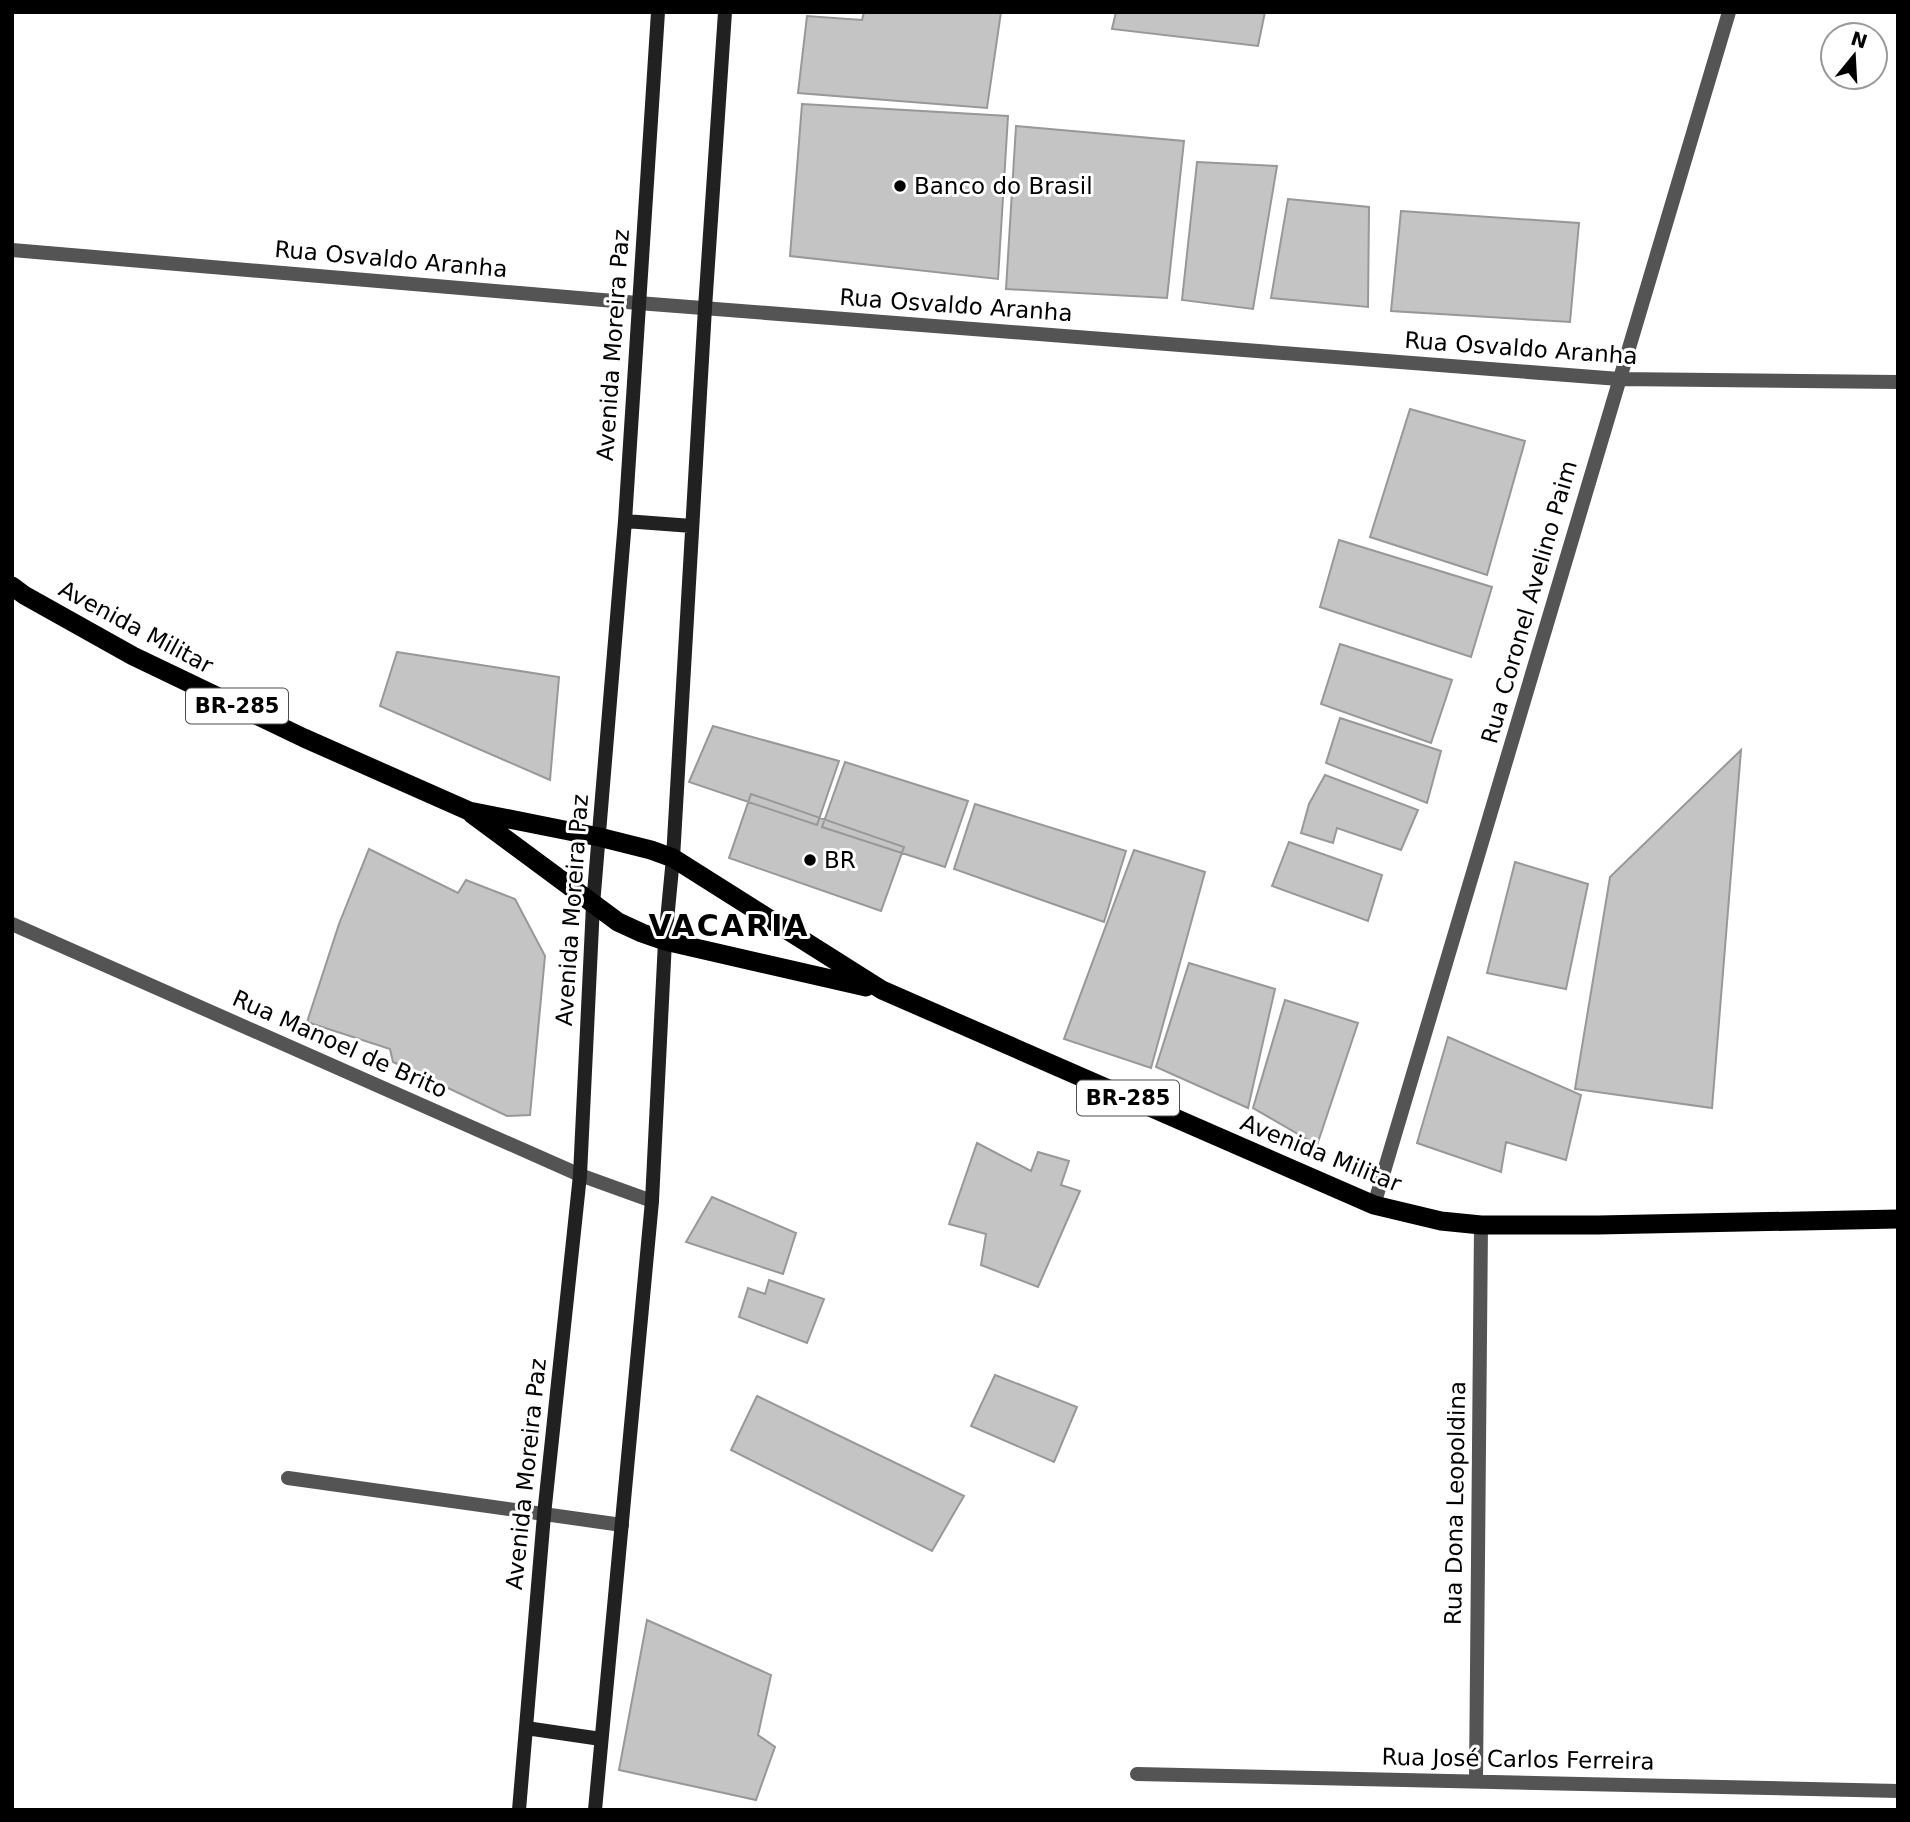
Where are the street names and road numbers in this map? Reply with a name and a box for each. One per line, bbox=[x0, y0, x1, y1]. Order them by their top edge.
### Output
street label: Avenida Moreira Paz bbox=[592, 228, 634, 462]
street label: Rua Osvaldo Aranha bbox=[273, 236, 509, 282]
street label: Rua Osvaldo Aranha bbox=[839, 284, 1073, 326]
street label: Rua Osvaldo Aranha bbox=[1404, 327, 1638, 369]
street label: Rua Coronel Avelino Paim bbox=[1476, 458, 1582, 746]
street label: Avenida Militar bbox=[55, 575, 218, 679]
road number: BR-285 bbox=[186, 688, 288, 724]
street label: Avenida Moreira Paz bbox=[551, 793, 593, 1027]
street label: Rua Manoel de Brito bbox=[229, 985, 451, 1103]
road number: BR-285 bbox=[1077, 1080, 1179, 1116]
street label: Avenida Militar bbox=[1237, 1109, 1406, 1197]
street label: Avenida Moreira Paz bbox=[501, 1357, 551, 1591]
street label: Rua Dona Leopoldina bbox=[1440, 1381, 1470, 1625]
street label: Rua José Carlos Ferreira bbox=[1381, 1744, 1655, 1774]

